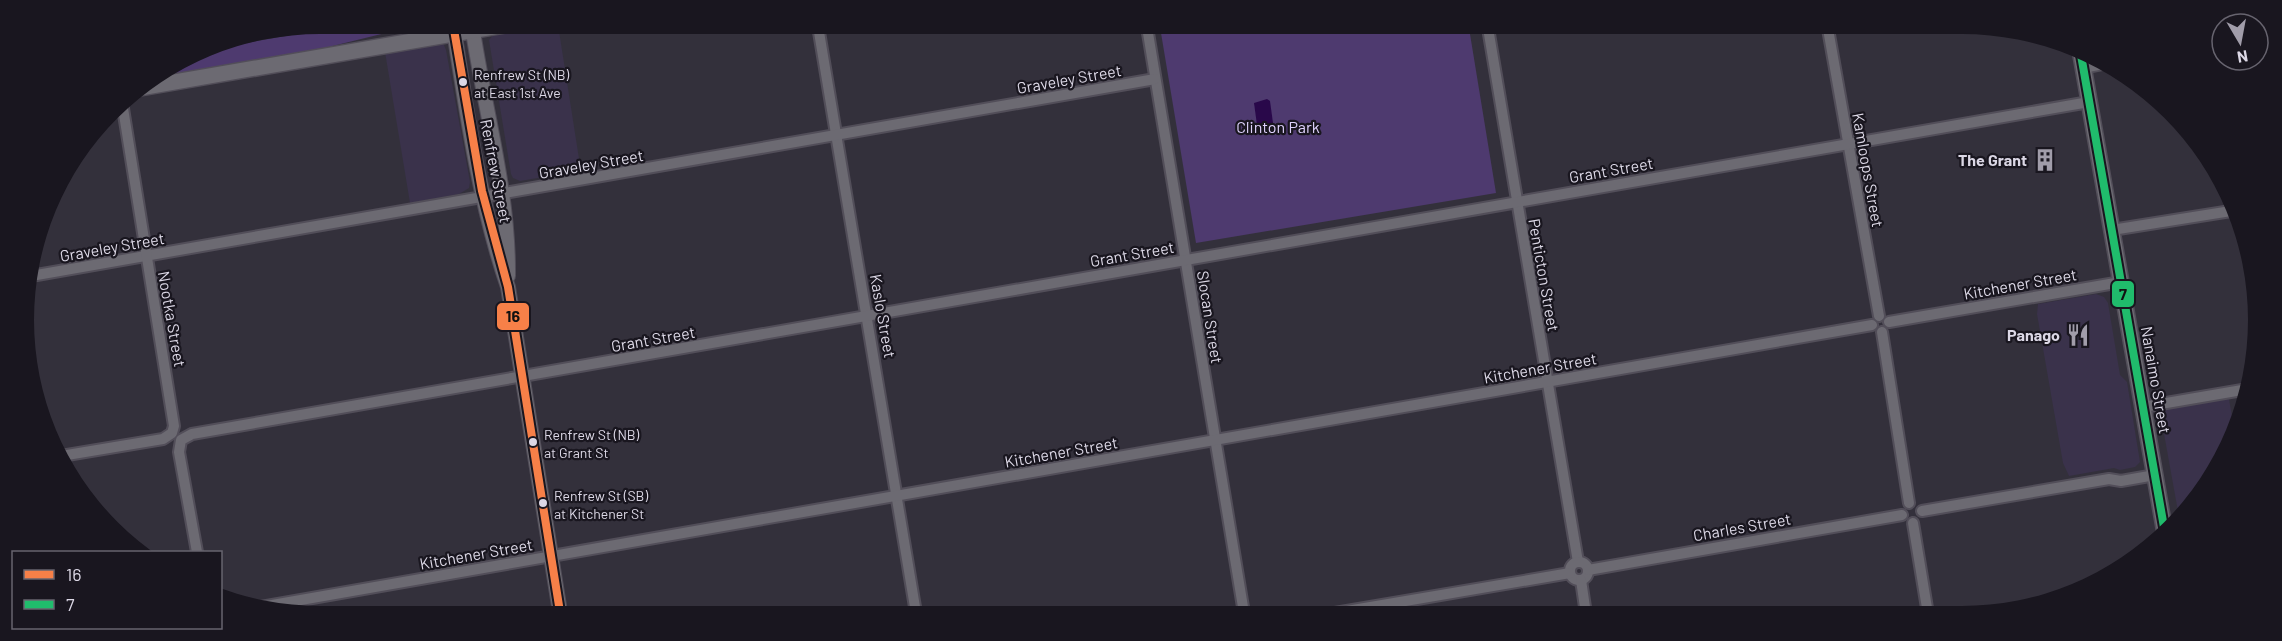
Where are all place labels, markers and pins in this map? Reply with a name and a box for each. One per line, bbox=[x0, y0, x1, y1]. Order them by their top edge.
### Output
place label: Renfrew St (NB) at East 1st Ave bbox=[474, 66, 569, 101]
marker: Renfrew St (NB) at East 1st Ave bbox=[457, 76, 469, 88]
building icon: The Grant bbox=[2032, 147, 2058, 173]
place label: The Grant bbox=[1958, 150, 2027, 169]
restaurant icon: Panago bbox=[2065, 322, 2091, 348]
place label: Panago bbox=[2007, 325, 2060, 344]
place label: Renfrew St (NB) at Grant St bbox=[544, 426, 639, 461]
marker: Renfrew St (NB) at Grant St bbox=[527, 436, 539, 448]
place label: Renfrew St (SB) at Kitchener St bbox=[554, 487, 648, 522]
marker: Renfrew St (SB) at Kitchener St bbox=[537, 497, 549, 509]

